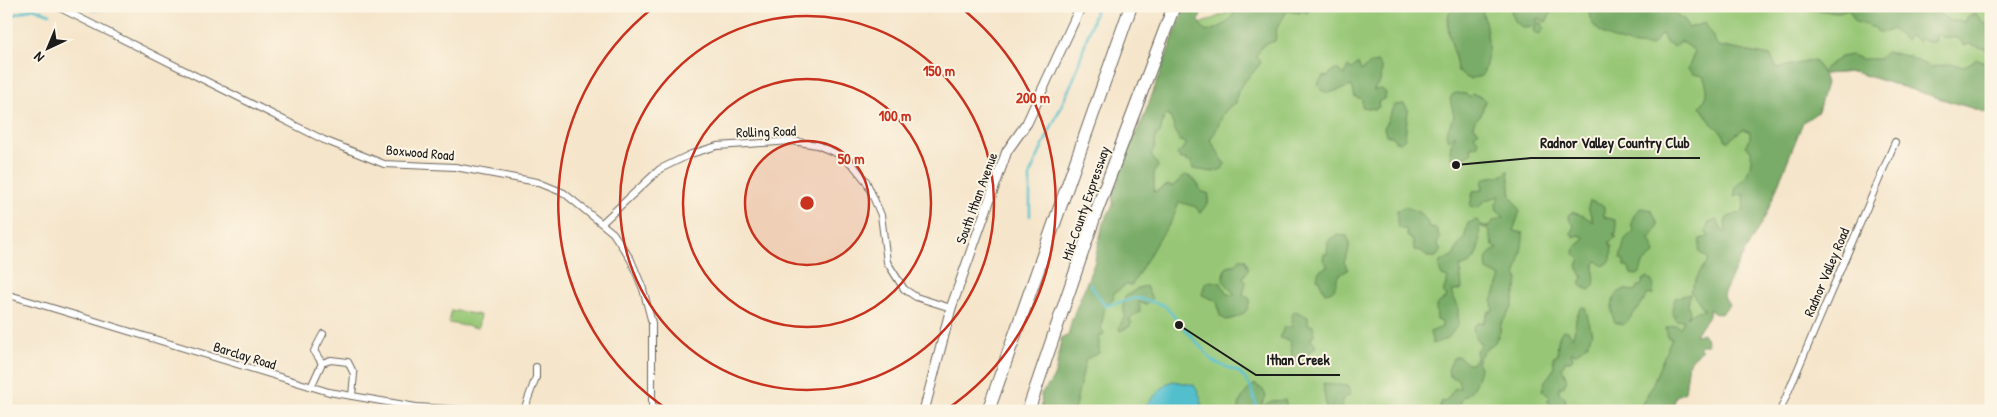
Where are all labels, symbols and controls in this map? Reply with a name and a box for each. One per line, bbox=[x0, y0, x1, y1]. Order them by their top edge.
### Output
north arrow bbox=[22, 22, 72, 72]
text: N bbox=[29, 48, 48, 67]
text: 150 m bbox=[923, 60, 955, 81]
text: 200 m bbox=[1016, 87, 1050, 108]
text: 100 m bbox=[879, 105, 911, 126]
street label: Rolling Road bbox=[736, 120, 797, 143]
callout: Radnor Valley Country Club bbox=[1531, 128, 1700, 158]
text: Radnor Valley Country Club bbox=[1540, 132, 1690, 154]
street label: Boxwood Road bbox=[385, 140, 455, 164]
street label: Mid-County Expressway bbox=[1057, 143, 1114, 263]
text: 50 m bbox=[838, 148, 864, 169]
street label: South Ithan Avenue bbox=[951, 149, 1002, 246]
centre of rings bbox=[798, 194, 816, 212]
street label: Radnor Valley Road bbox=[1799, 224, 1854, 320]
street label: Barclay Road bbox=[211, 336, 279, 375]
callout: Ithan Creek bbox=[1256, 345, 1340, 375]
text: Ithan Creek bbox=[1266, 349, 1330, 370]

